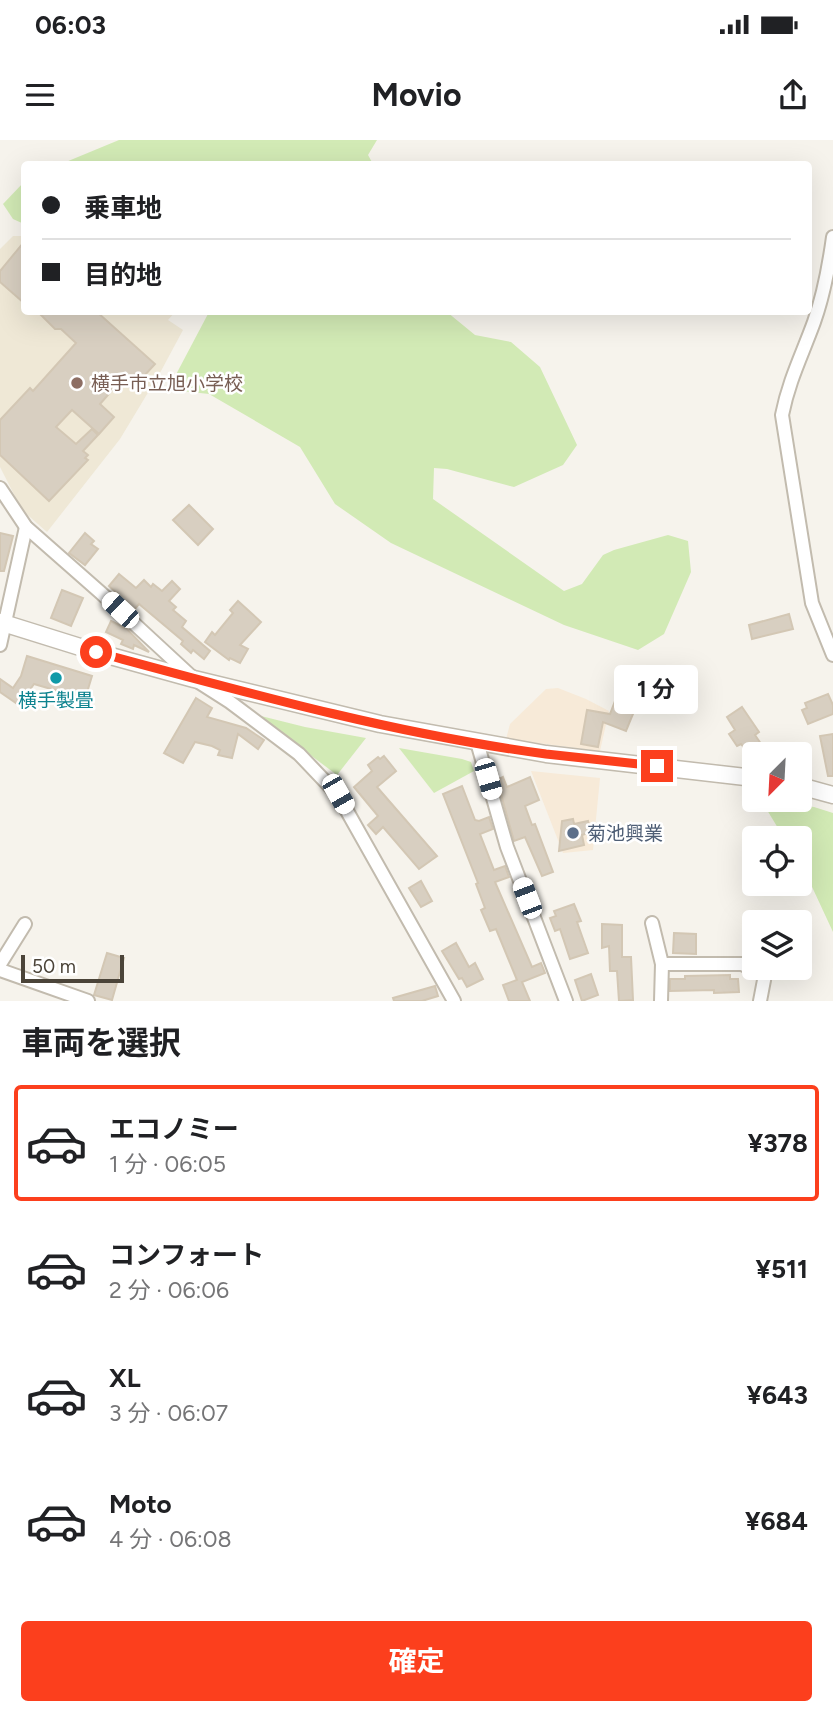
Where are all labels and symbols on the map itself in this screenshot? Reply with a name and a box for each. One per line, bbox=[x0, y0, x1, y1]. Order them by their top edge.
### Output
place label: 横手市立旭小学校 bbox=[91, 372, 243, 395]
marker: 横手市立旭小学校 bbox=[69, 375, 85, 391]
car bbox=[98, 588, 143, 632]
route start bbox=[80, 636, 112, 668]
callout: 1 分 bbox=[615, 664, 699, 714]
marker: 横手製畳 bbox=[48, 670, 64, 686]
place label: 横手製畳 bbox=[18, 689, 94, 712]
north arrow bbox=[742, 742, 812, 812]
route end bbox=[641, 750, 673, 782]
car bbox=[473, 756, 504, 802]
car bbox=[319, 771, 358, 817]
place label: 菊池興業 bbox=[587, 822, 663, 845]
marker: 菊池興業 bbox=[565, 825, 581, 841]
car bbox=[510, 875, 545, 921]
scale bar bbox=[21, 952, 124, 984]

